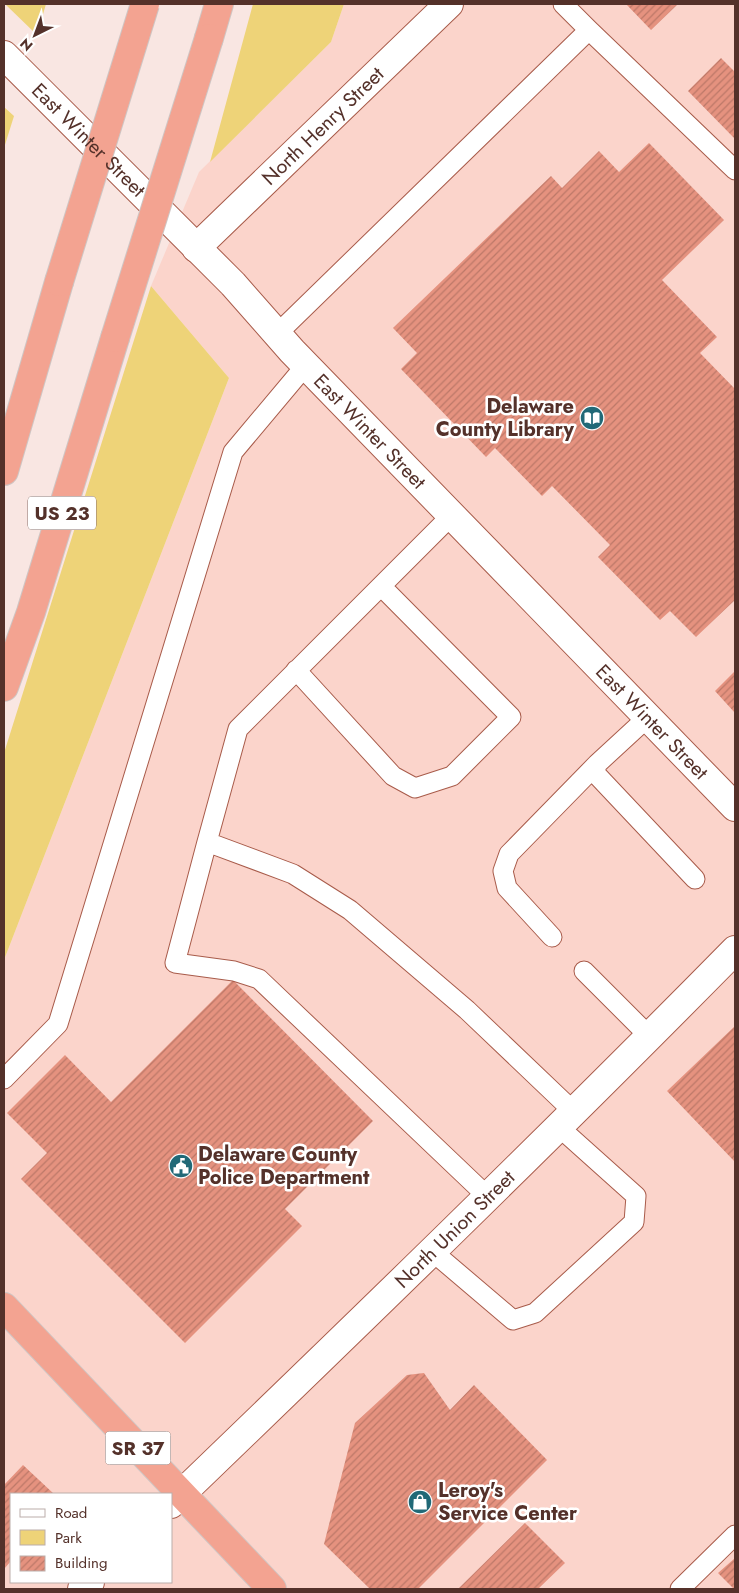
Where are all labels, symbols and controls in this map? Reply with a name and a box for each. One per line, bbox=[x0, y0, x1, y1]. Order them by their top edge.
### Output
north arrow bbox=[10, 10, 60, 60]
text: N bbox=[15, 34, 37, 56]
street label: North Henry Street bbox=[255, 60, 390, 192]
street label: East Winter Street bbox=[25, 76, 153, 204]
street label: East Winter Street bbox=[307, 367, 433, 496]
place label: Delaware County Library bbox=[436, 392, 575, 444]
library icon: Delaware County Library bbox=[579, 405, 605, 431]
road number: US 23 bbox=[28, 496, 96, 530]
street label: East Winter Street bbox=[589, 658, 715, 786]
place label: Delaware County Police Department bbox=[198, 1140, 370, 1192]
public building icon: Delaware County Police Department bbox=[168, 1153, 194, 1179]
street label: North Union Street bbox=[388, 1163, 521, 1295]
road number: SR 37 bbox=[106, 1432, 170, 1465]
place label: Leroy's Service Center bbox=[438, 1476, 578, 1528]
shop icon: Leroy's Service Center bbox=[407, 1489, 433, 1515]
legend bbox=[10, 1493, 172, 1583]
text: Road bbox=[55, 1502, 87, 1524]
text: Park bbox=[55, 1527, 82, 1549]
text: Building bbox=[55, 1552, 107, 1574]

